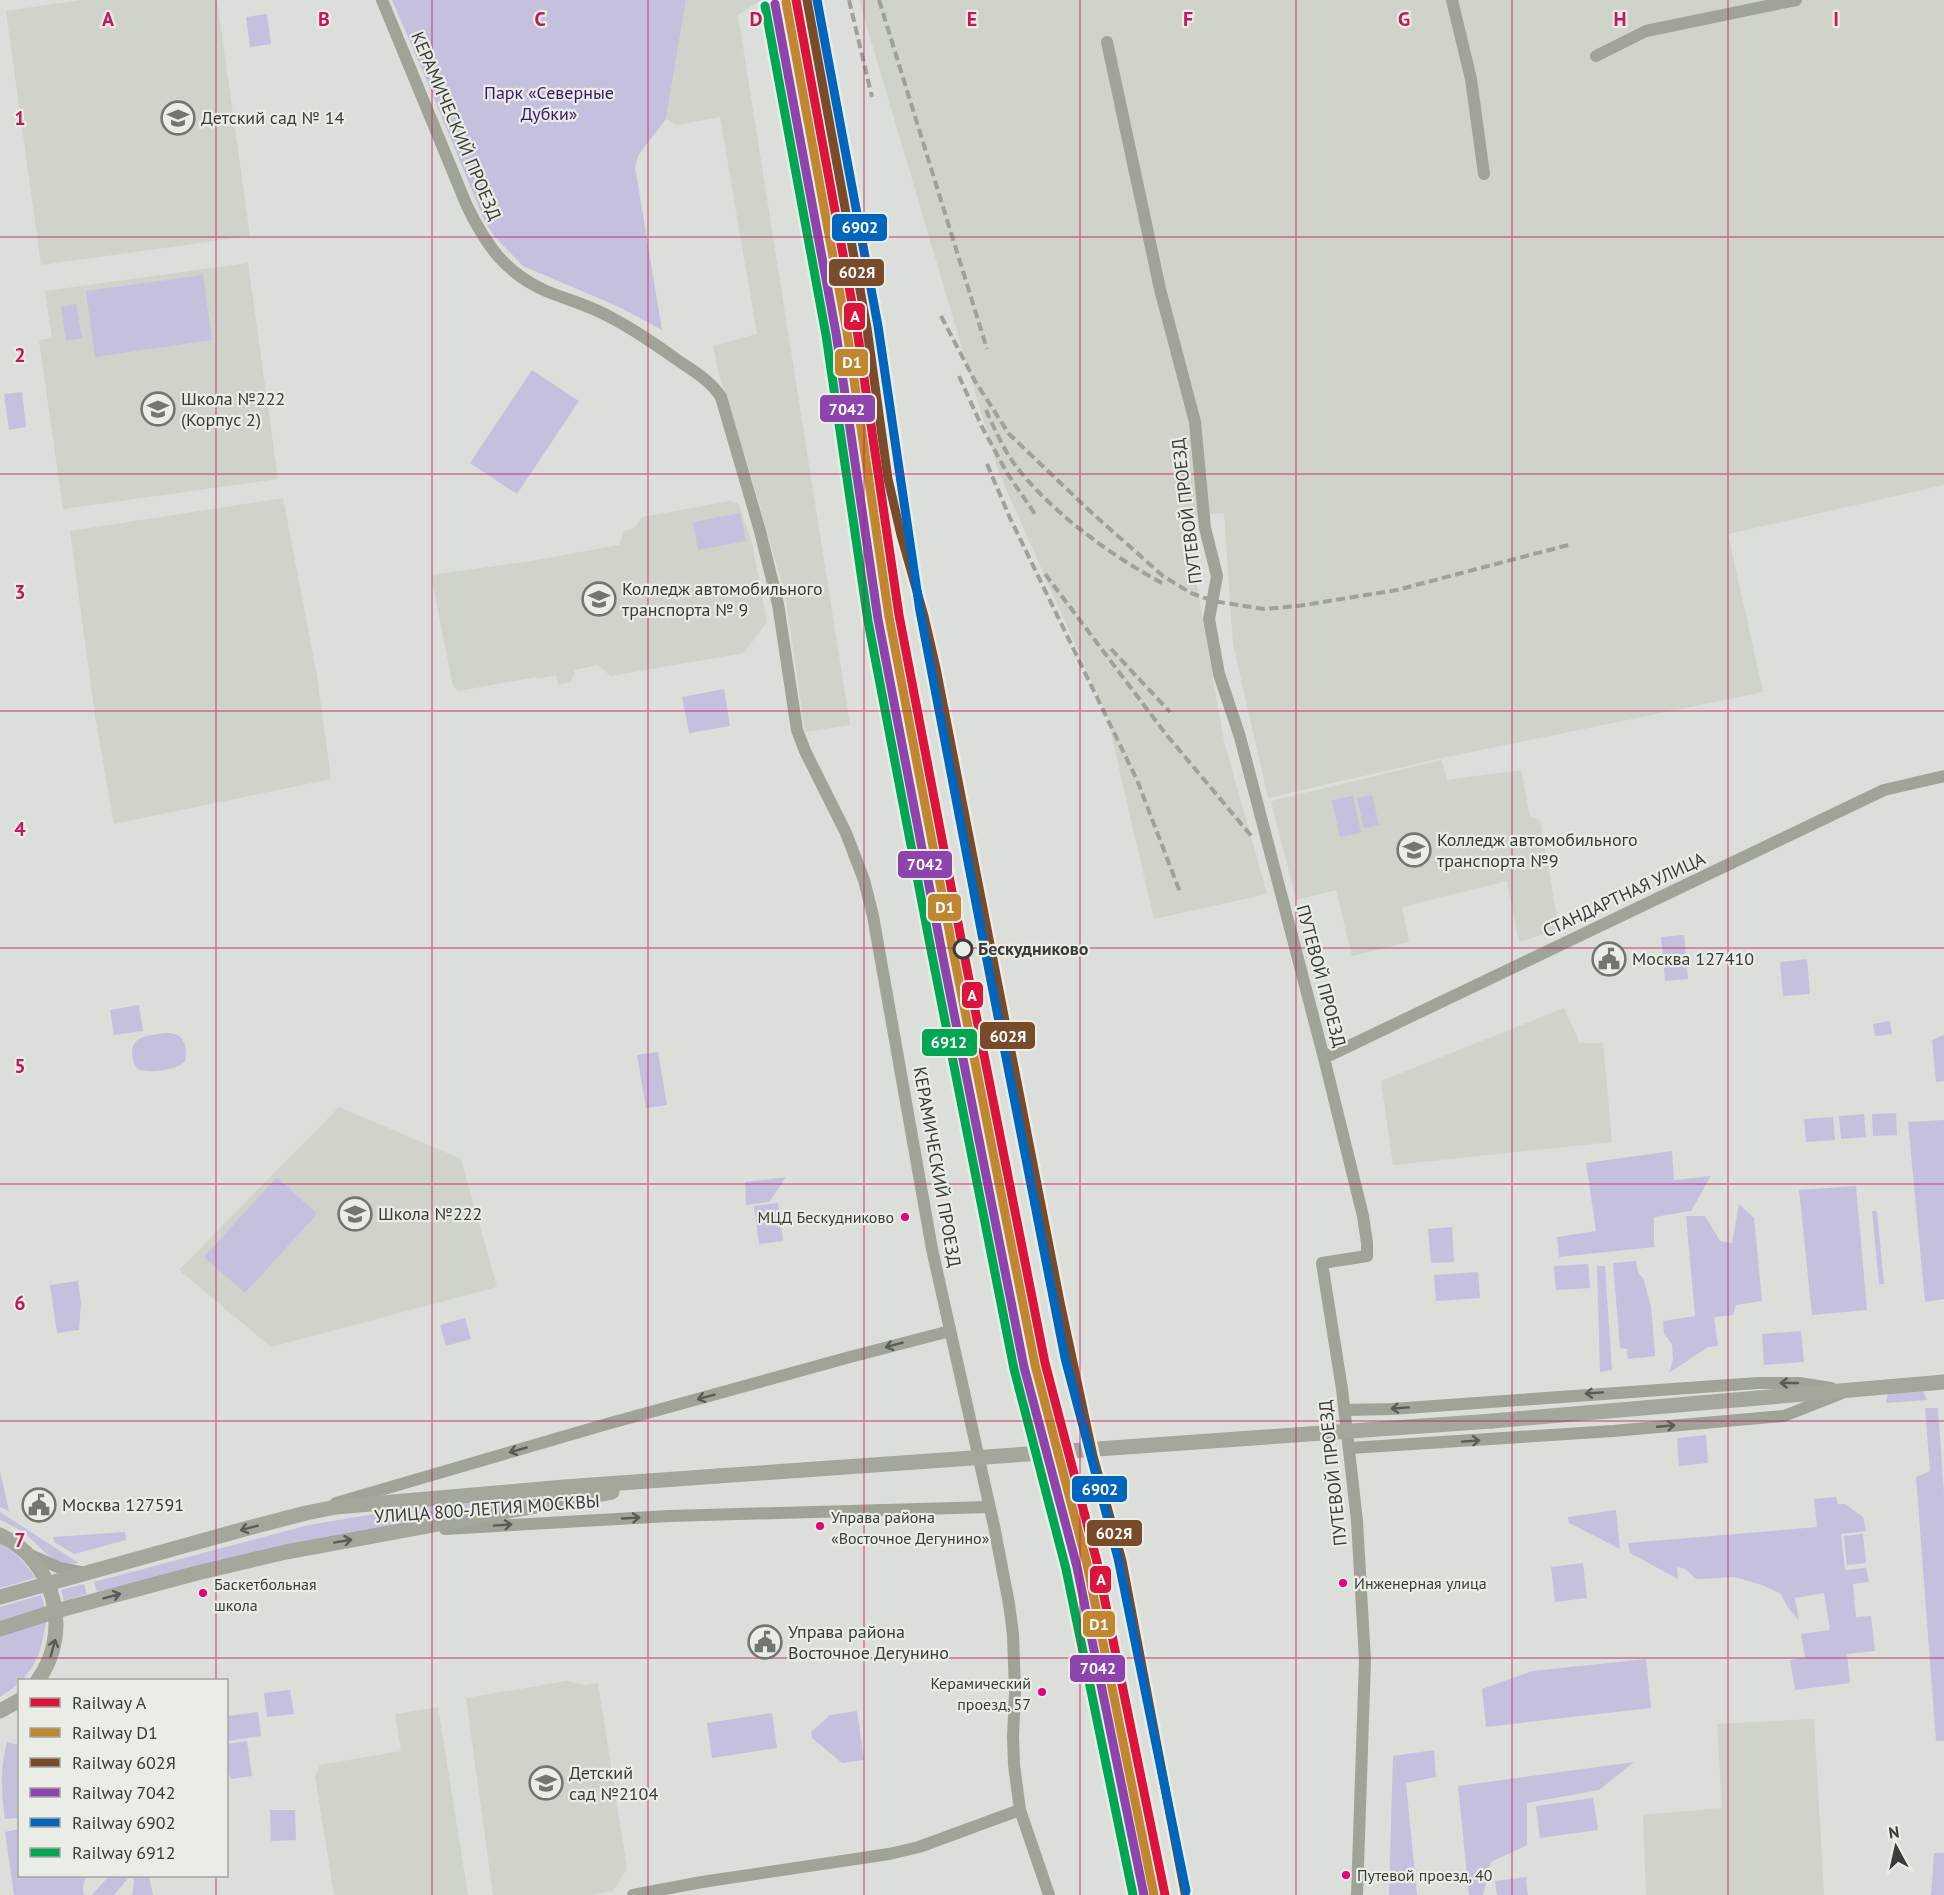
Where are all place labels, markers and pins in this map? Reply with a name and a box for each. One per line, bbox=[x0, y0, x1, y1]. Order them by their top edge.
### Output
school or university icon: Детский сад № 14 bbox=[160, 100, 196, 136]
place label: Детский сад № 14 bbox=[201, 106, 344, 129]
place label: Школа №222 (Корпус 2) bbox=[181, 387, 285, 431]
school or university icon: Школа №222 (Корпус 2) bbox=[140, 391, 176, 427]
place label: Колледж автомобильного транспорта № 9 bbox=[622, 577, 823, 621]
school or university icon: Колледж автомобильного транспорта № 9 bbox=[581, 581, 617, 617]
place label: Колледж автомобильного транспорта №9 bbox=[1437, 828, 1638, 872]
school or university icon: Колледж автомобильного транспорта №9 bbox=[1396, 832, 1432, 868]
place label: Бескудниково bbox=[978, 937, 1089, 960]
marker: Бескудниково bbox=[953, 939, 973, 959]
public building icon: Москва 127410 bbox=[1591, 941, 1627, 977]
place label: Москва 127410 bbox=[1632, 947, 1754, 970]
school or university icon: Школа №222 bbox=[337, 1196, 373, 1232]
place label: Школа №222 bbox=[378, 1202, 482, 1225]
place label: МЦД Бескудниково bbox=[758, 1207, 894, 1227]
marker: МЦД Бескудниково bbox=[899, 1211, 911, 1223]
public building icon: Москва 127591 bbox=[21, 1487, 57, 1523]
place label: Москва 127591 bbox=[62, 1493, 184, 1516]
place label: Управа района «Восточное Дегунино» bbox=[831, 1507, 990, 1548]
marker: Управа района «Восточное Дегунино» bbox=[814, 1520, 826, 1532]
place label: Инженерная улица bbox=[1354, 1573, 1487, 1593]
place label: Баскетбольная школа bbox=[214, 1574, 317, 1615]
marker: Инженерная улица bbox=[1337, 1577, 1349, 1589]
marker: Баскетбольная школа bbox=[197, 1587, 209, 1599]
place label: Управа района Восточное Дегунино bbox=[788, 1620, 949, 1664]
public building icon: Управа района Восточное Дегунино bbox=[747, 1624, 783, 1660]
place label: Керамический проезд, 57 bbox=[930, 1673, 1031, 1714]
marker: Керамический проезд, 57 bbox=[1036, 1686, 1048, 1698]
place label: Детский сад №2104 bbox=[569, 1761, 658, 1805]
school or university icon: Детский сад №2104 bbox=[528, 1765, 564, 1801]
place label: Путевой проезд, 40 bbox=[1357, 1865, 1493, 1885]
marker: Путевой проезд, 40 bbox=[1340, 1869, 1352, 1881]

